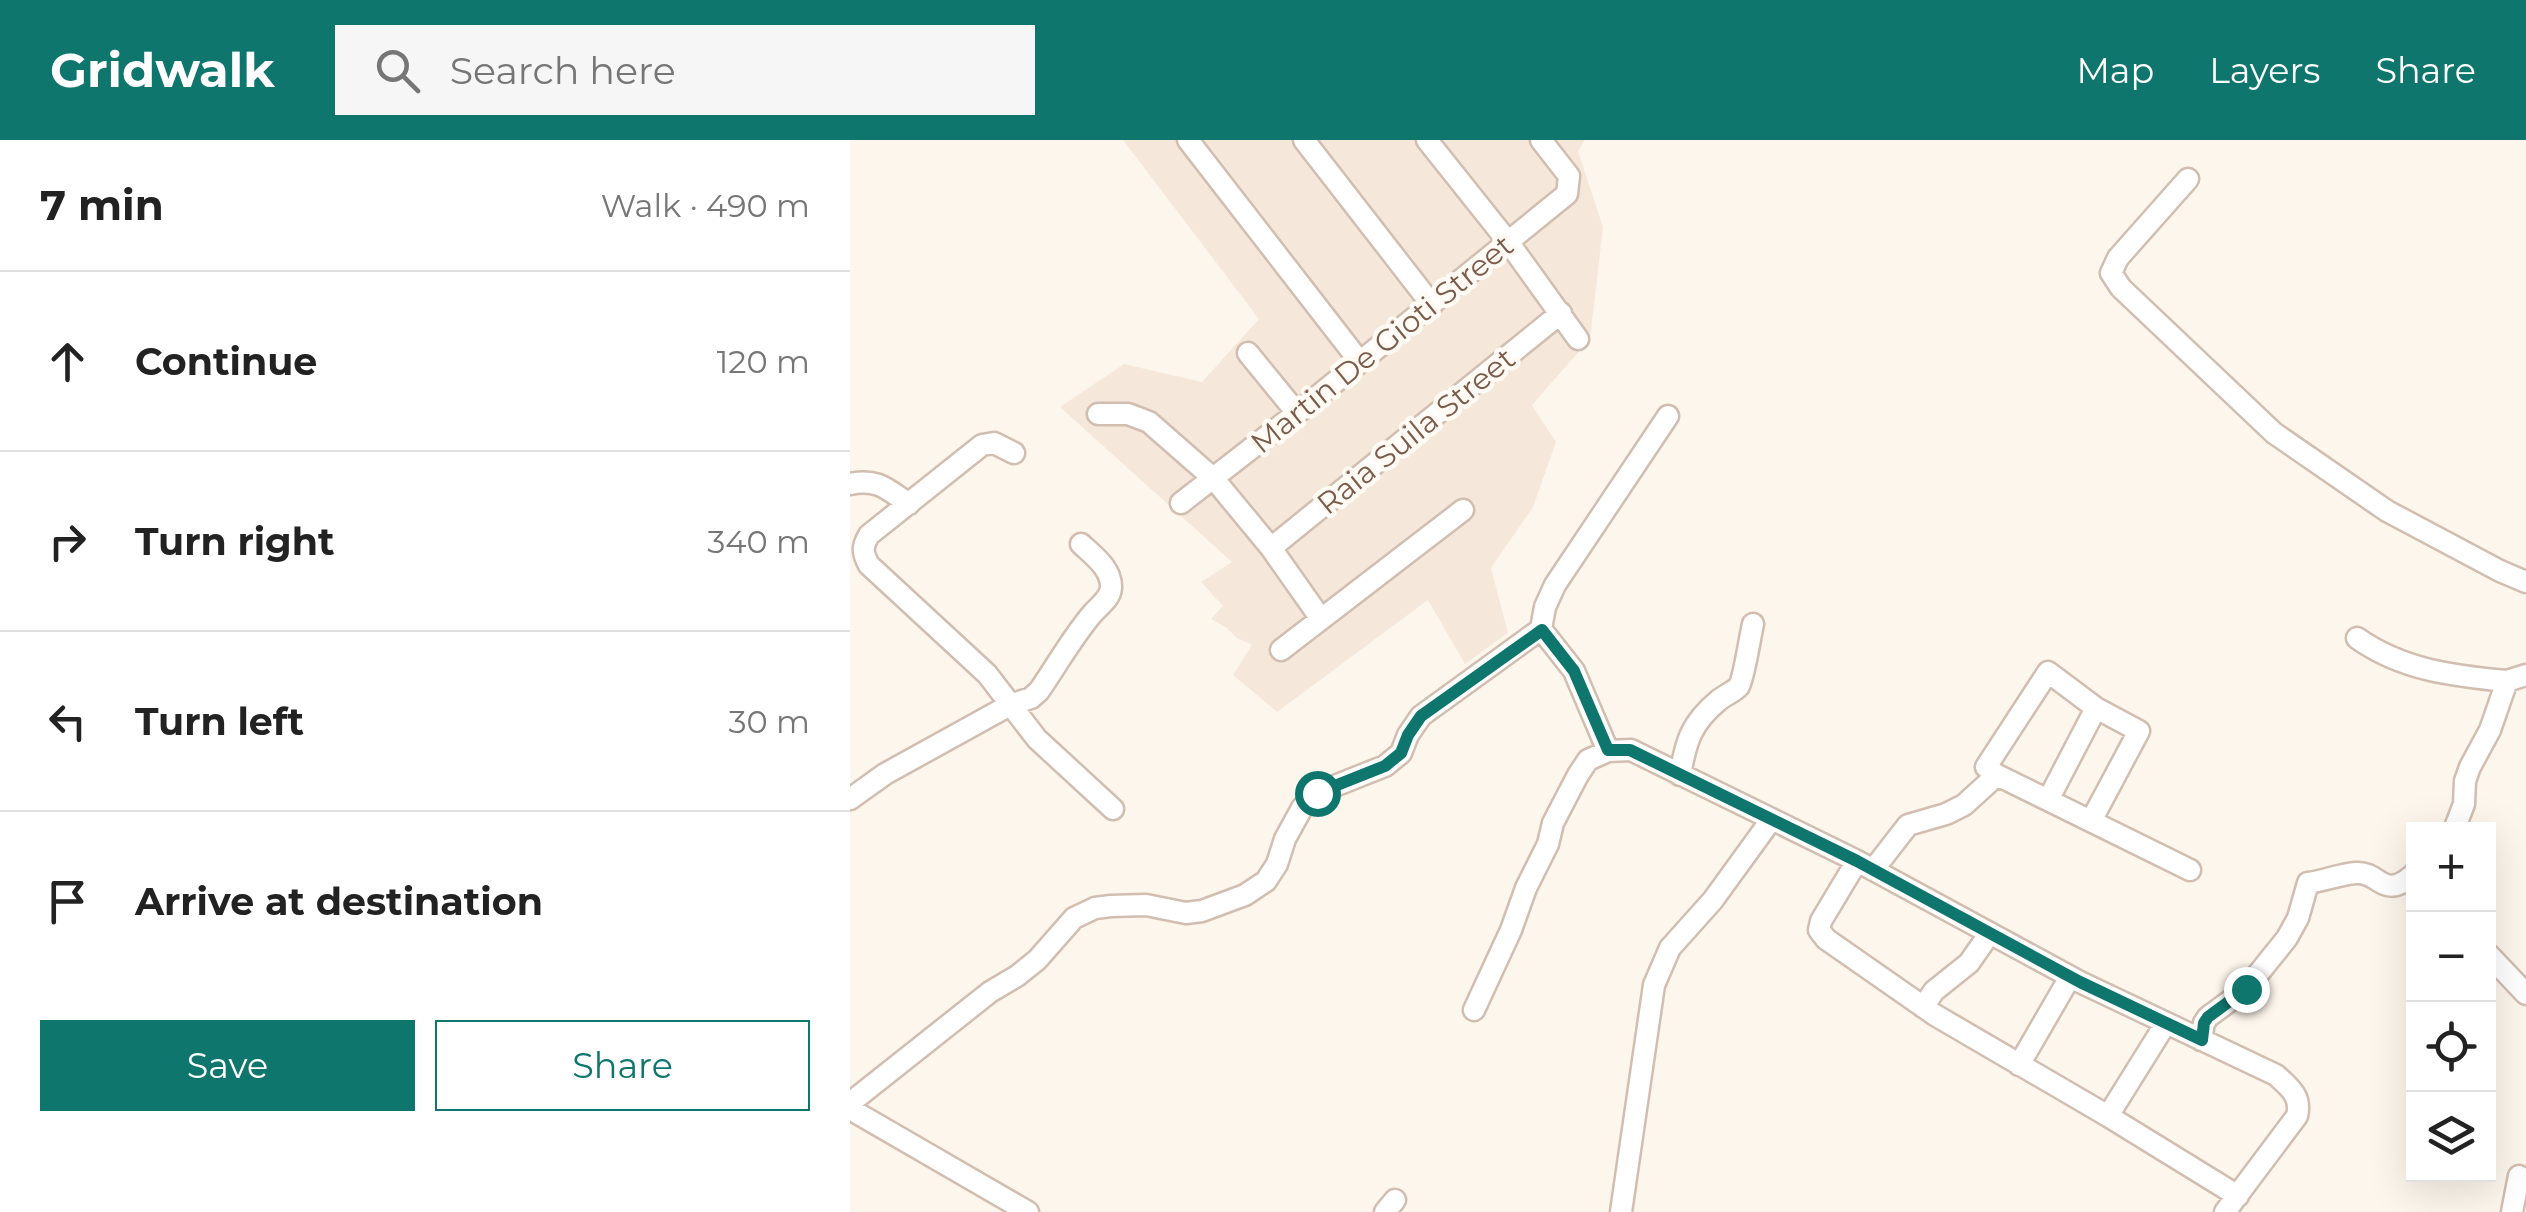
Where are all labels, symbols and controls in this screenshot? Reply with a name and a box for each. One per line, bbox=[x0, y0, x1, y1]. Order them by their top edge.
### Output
search box bbox=[335, 25, 1035, 115]
text: Gridwalk bbox=[50, 41, 275, 99]
icon: search bbox=[370, 43, 425, 98]
text: Search here bbox=[450, 47, 676, 94]
text: Map bbox=[2076, 49, 2154, 92]
text: Layers bbox=[2209, 49, 2320, 92]
text: Share bbox=[2375, 49, 2476, 92]
text: 7 min bbox=[40, 179, 164, 231]
text: Walk · 490 m bbox=[601, 186, 810, 225]
street label: Martin De Gioti Street bbox=[1243, 227, 1521, 461]
icon: ahead bbox=[40, 334, 95, 389]
text: Continue bbox=[135, 338, 317, 385]
street label: Raia Suila Street bbox=[1310, 340, 1522, 522]
text: 120 m bbox=[717, 342, 810, 381]
icon: right bbox=[40, 514, 95, 569]
text: Turn right bbox=[135, 518, 334, 565]
text: 340 m bbox=[707, 522, 810, 561]
icon: left bbox=[40, 694, 95, 749]
text: Turn left bbox=[135, 698, 304, 745]
text: 30 m bbox=[728, 702, 810, 741]
route start bbox=[1295, 771, 1341, 817]
map controls bbox=[2406, 822, 2496, 1182]
button: + bbox=[2406, 822, 2496, 912]
icon: arrive bbox=[40, 874, 95, 929]
text: Arrive at destination bbox=[135, 878, 543, 925]
button: − bbox=[2406, 912, 2496, 1002]
route end bbox=[2224, 967, 2270, 1013]
button: locate bbox=[2406, 1002, 2496, 1092]
button: Save bbox=[40, 1020, 415, 1111]
button: Share bbox=[435, 1020, 810, 1111]
button: layers bbox=[2406, 1092, 2496, 1182]

